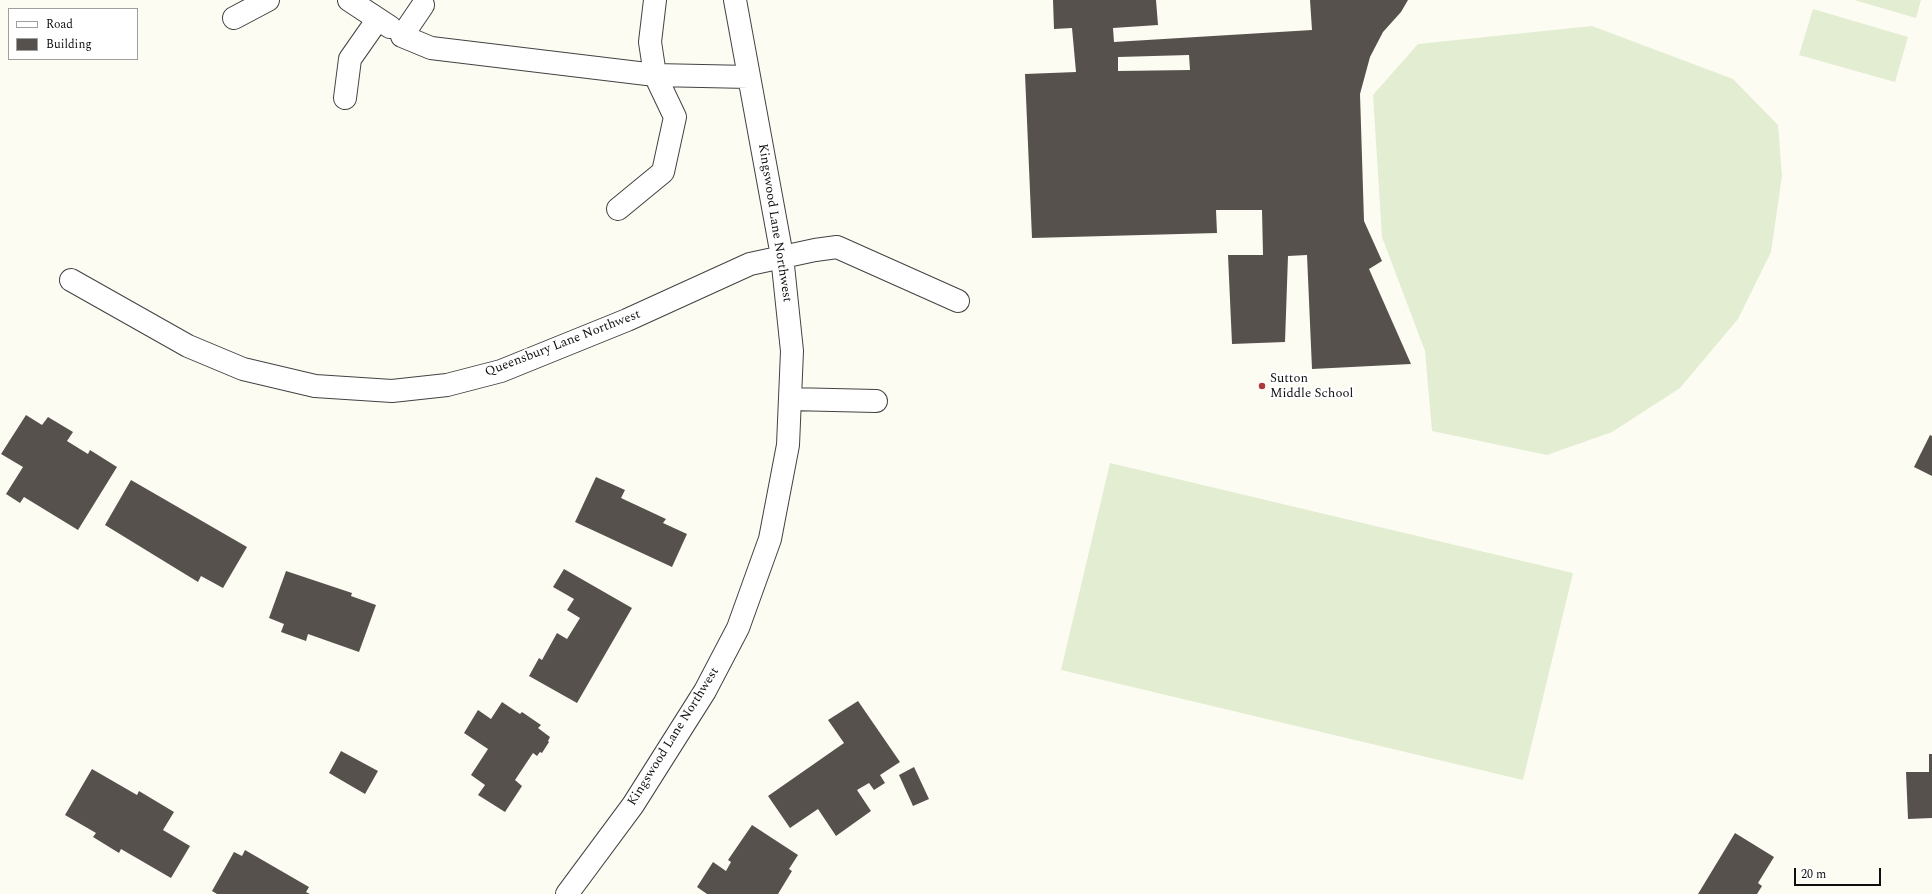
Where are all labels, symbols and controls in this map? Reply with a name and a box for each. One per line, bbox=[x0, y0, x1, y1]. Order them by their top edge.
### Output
legend bbox=[8, 8, 138, 60]
text: Road bbox=[46, 15, 73, 34]
text: Building bbox=[46, 35, 92, 54]
street label: Kingswood Lane Northwest bbox=[754, 143, 794, 303]
street label: Queensbury Lane Northwest bbox=[483, 307, 643, 381]
place label: Sutton Middle School bbox=[1270, 371, 1353, 402]
marker: Sutton Middle School bbox=[1257, 381, 1267, 391]
street label: Kingswood Lane Northwest bbox=[625, 665, 723, 809]
scale bar bbox=[1796, 860, 1883, 886]
text: 20 m bbox=[1801, 865, 1826, 884]

